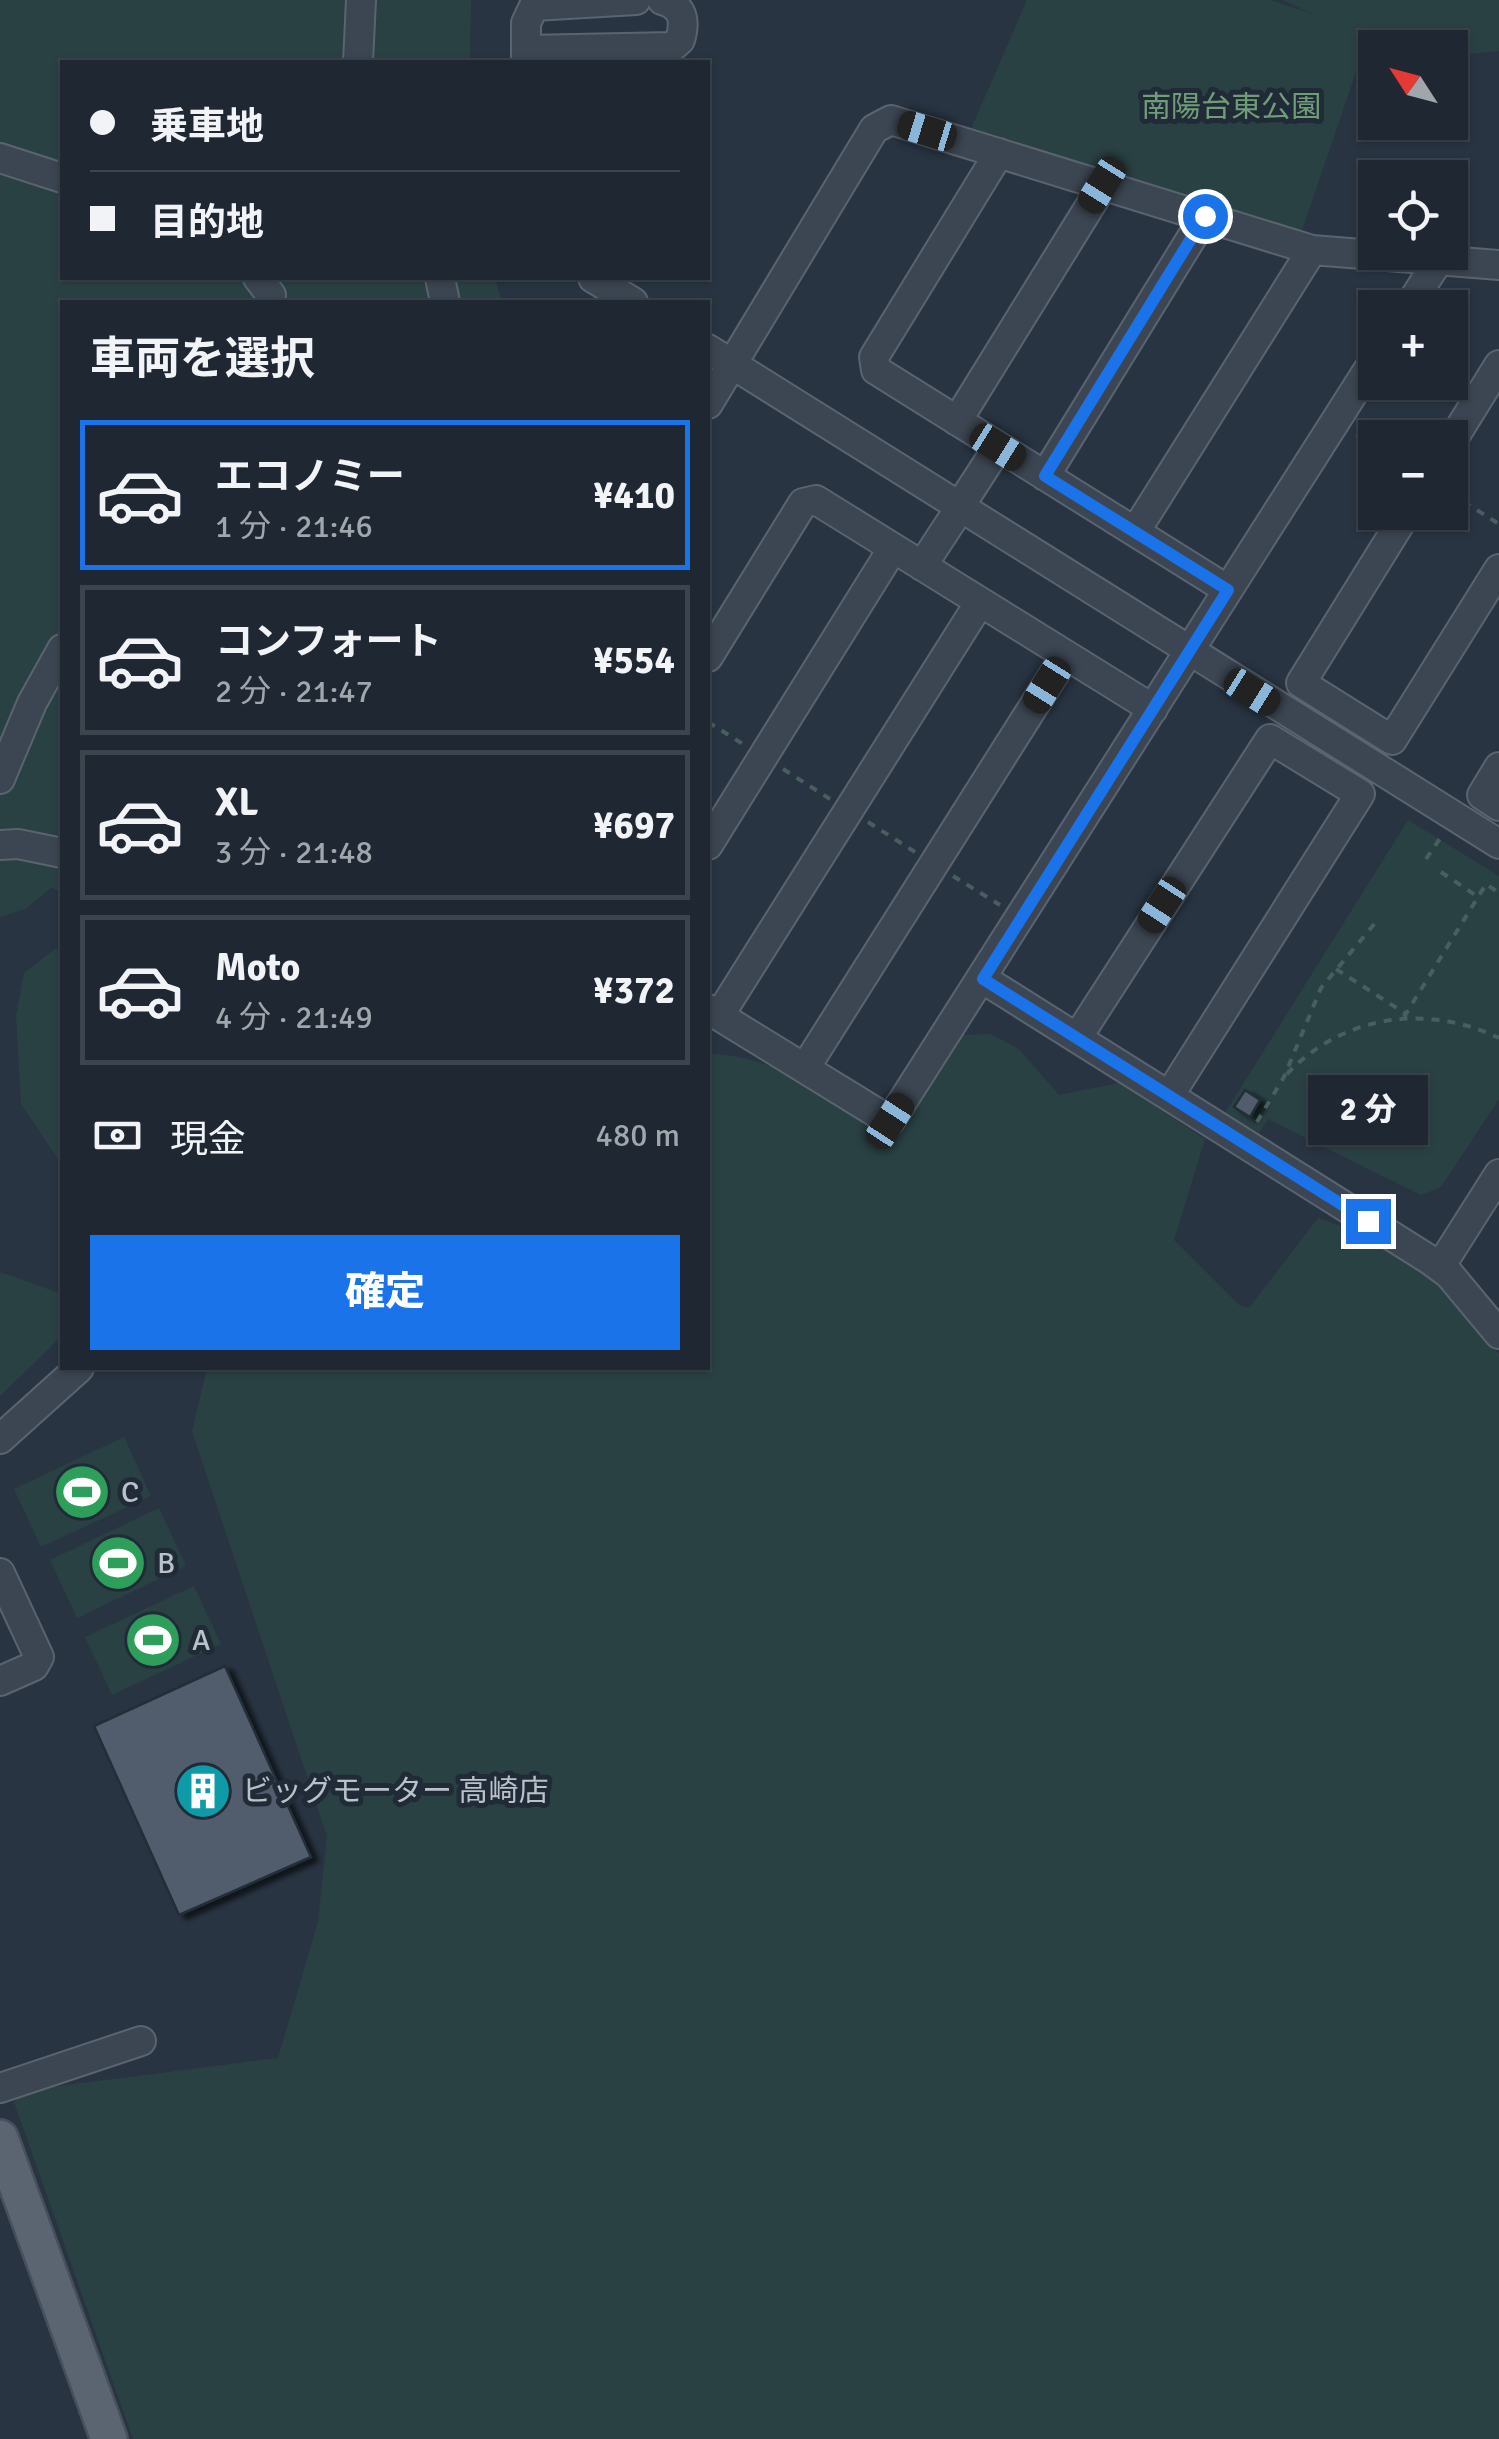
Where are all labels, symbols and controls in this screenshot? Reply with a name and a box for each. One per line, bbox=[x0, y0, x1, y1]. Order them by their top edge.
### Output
north arrow bbox=[1358, 30, 1468, 140]
map controls bbox=[1358, 30, 1468, 530]
park label: 南陽台東公園 bbox=[1141, 89, 1321, 126]
text: 乗車地 bbox=[150, 103, 264, 150]
car bbox=[894, 108, 960, 154]
car bbox=[1073, 152, 1131, 218]
button: locate bbox=[1358, 160, 1468, 270]
route start bbox=[1183, 194, 1228, 239]
text: 目的地 bbox=[150, 199, 264, 246]
button: + bbox=[1358, 290, 1468, 400]
text: 車両を選択 bbox=[90, 332, 315, 387]
car bbox=[965, 418, 1031, 476]
button: − bbox=[1358, 420, 1468, 530]
icon: car bbox=[95, 450, 185, 540]
text: エコノミー bbox=[215, 453, 405, 500]
text: ¥410 bbox=[593, 472, 675, 519]
text: 1 分 · 21:46 bbox=[215, 507, 373, 546]
icon: car bbox=[95, 615, 185, 705]
text: コンフォート bbox=[215, 618, 442, 665]
text: ¥554 bbox=[593, 637, 675, 684]
car bbox=[1018, 652, 1076, 718]
car bbox=[1219, 663, 1285, 721]
text: 2 分 · 21:47 bbox=[215, 672, 373, 711]
text: XL bbox=[215, 779, 258, 826]
icon: car bbox=[95, 780, 185, 870]
text: ¥697 bbox=[593, 802, 675, 849]
text: 3 分 · 21:48 bbox=[215, 833, 373, 872]
car bbox=[1133, 872, 1191, 938]
text: Moto bbox=[215, 944, 300, 991]
icon: car bbox=[95, 945, 185, 1035]
text: ¥372 bbox=[593, 967, 675, 1014]
text: 4 分 · 21:49 bbox=[215, 998, 373, 1037]
callout: 2 分 bbox=[1308, 1076, 1428, 1146]
car bbox=[861, 1088, 919, 1154]
text: 2 分 bbox=[1340, 1090, 1396, 1129]
icon: cash bbox=[90, 1108, 145, 1163]
text: 現金 bbox=[170, 1116, 246, 1163]
text: 480 m bbox=[596, 1116, 680, 1155]
route end bbox=[1346, 1199, 1391, 1244]
button: 確定 bbox=[90, 1235, 680, 1350]
sports icon: C bbox=[52, 1462, 112, 1522]
place label: C bbox=[121, 1474, 139, 1511]
sports icon: B bbox=[88, 1533, 148, 1593]
place label: B bbox=[157, 1545, 175, 1582]
sports icon: A bbox=[123, 1610, 183, 1670]
place label: A bbox=[192, 1622, 210, 1659]
building icon: ビッグモーター 高崎店 bbox=[173, 1761, 233, 1821]
place label: ビッグモーター 高崎店 bbox=[242, 1773, 549, 1810]

